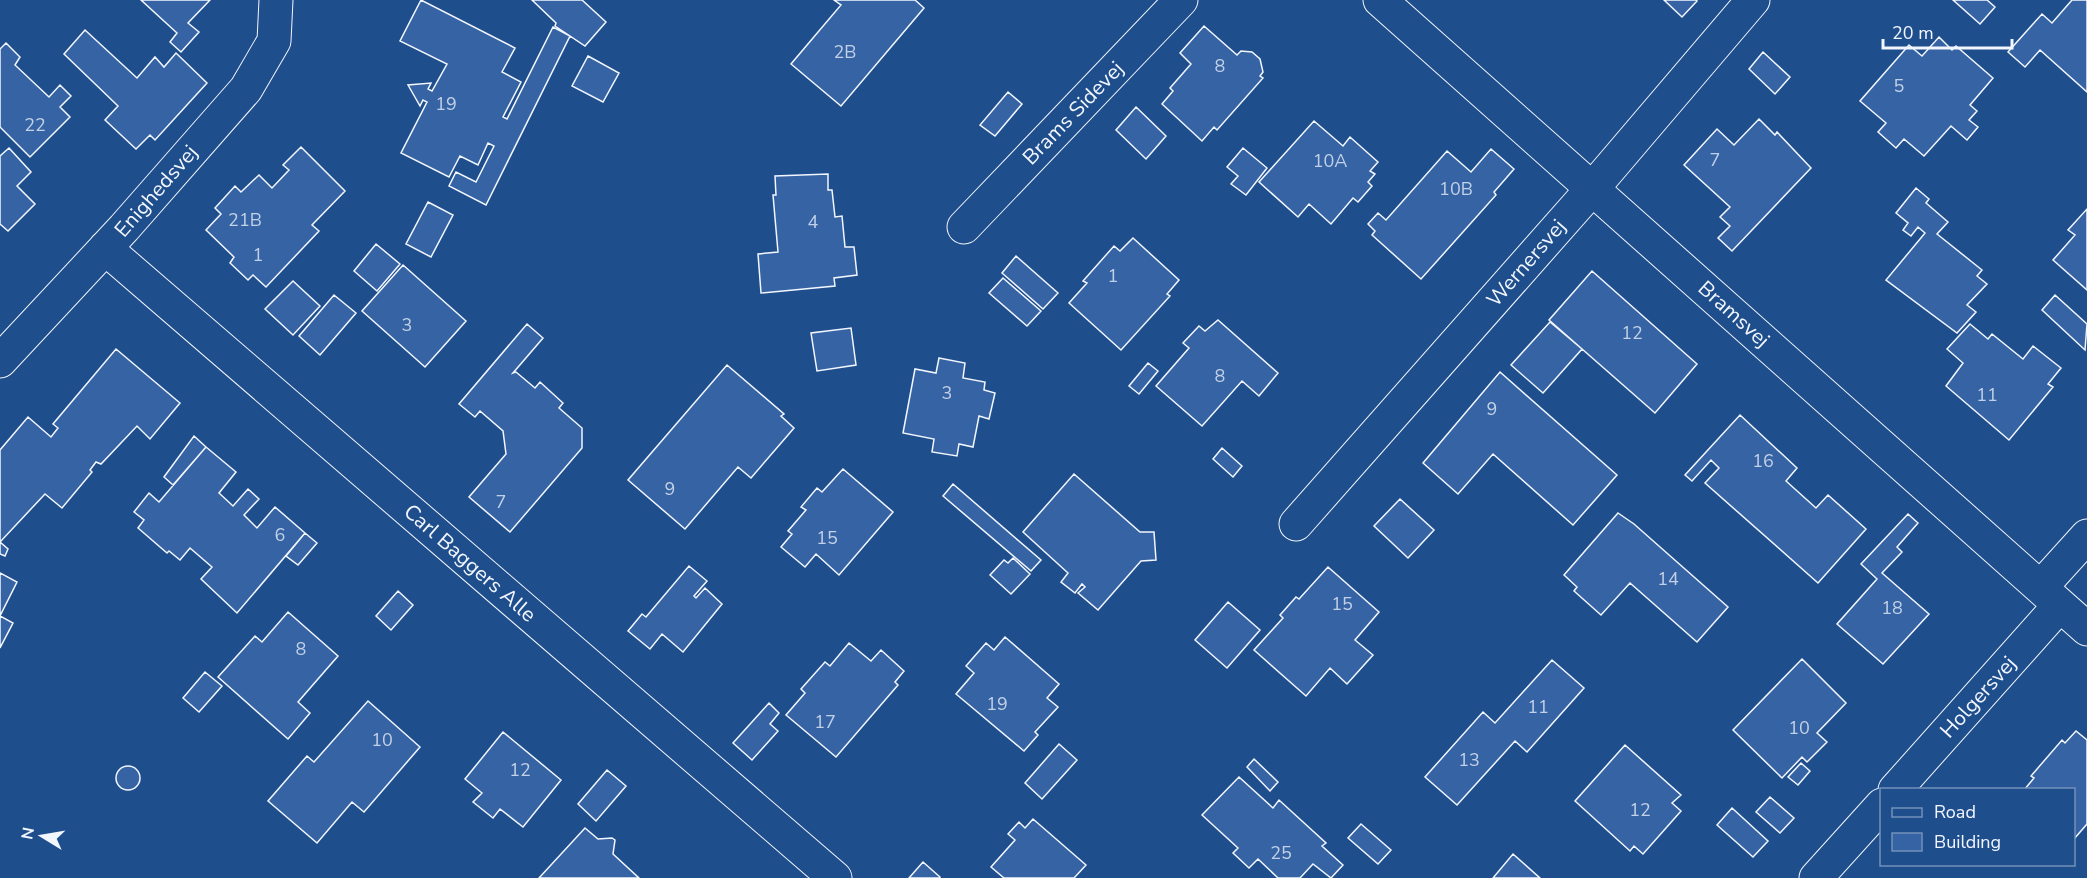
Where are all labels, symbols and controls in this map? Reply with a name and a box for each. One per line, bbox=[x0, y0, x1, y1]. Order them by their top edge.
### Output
scale bar bbox=[1883, 12, 2012, 50]
text: 20 m bbox=[1892, 21, 1934, 45]
house number: 2B bbox=[834, 40, 856, 64]
house number: 8 bbox=[1215, 54, 1225, 78]
street label: Brams Sidevej bbox=[1016, 55, 1130, 171]
house number: 5 bbox=[1894, 74, 1904, 98]
house number: 19 bbox=[435, 92, 457, 116]
house number: 22 bbox=[24, 113, 46, 137]
street label: Enighedsvej bbox=[108, 139, 204, 243]
house number: 7 bbox=[1710, 148, 1720, 172]
house number: 10A bbox=[1313, 149, 1347, 173]
house number: 10B bbox=[1439, 177, 1473, 201]
house number: 21B bbox=[228, 208, 262, 232]
house number: 4 bbox=[808, 210, 819, 234]
street label: Wernersvej bbox=[1480, 213, 1572, 313]
house number: 1 bbox=[253, 243, 263, 267]
house number: 1 bbox=[1108, 264, 1118, 288]
street label: Bramsvej bbox=[1692, 274, 1776, 354]
house number: 3 bbox=[402, 313, 412, 337]
house number: 12 bbox=[1621, 321, 1643, 345]
house number: 8 bbox=[1215, 364, 1225, 388]
house number: 3 bbox=[942, 381, 952, 405]
house number: 11 bbox=[1976, 383, 1998, 407]
house number: 9 bbox=[1487, 397, 1497, 421]
house number: 16 bbox=[1752, 449, 1774, 473]
house number: 9 bbox=[665, 477, 675, 501]
house number: 7 bbox=[496, 490, 506, 514]
street label: Carl Baggers Alle bbox=[398, 498, 542, 628]
house number: 6 bbox=[275, 523, 285, 547]
house number: 15 bbox=[816, 526, 838, 550]
house number: 14 bbox=[1657, 567, 1679, 591]
house number: 15 bbox=[1331, 592, 1353, 616]
house number: 18 bbox=[1881, 596, 1903, 620]
house number: 8 bbox=[296, 637, 306, 661]
street label: Holgersvej bbox=[1934, 650, 2022, 744]
house number: 19 bbox=[986, 692, 1008, 716]
house number: 11 bbox=[1527, 695, 1549, 719]
house number: 17 bbox=[814, 710, 836, 734]
house number: 10 bbox=[1788, 716, 1810, 740]
house number: 10 bbox=[371, 728, 393, 752]
house number: 13 bbox=[1458, 748, 1480, 772]
house number: 12 bbox=[509, 758, 531, 782]
legend bbox=[1880, 788, 2075, 866]
house number: 12 bbox=[1629, 798, 1651, 822]
text: Road bbox=[1934, 800, 1976, 824]
north arrow bbox=[12, 806, 72, 866]
text: N bbox=[16, 825, 40, 841]
text: Building bbox=[1934, 830, 2001, 854]
house number: 25 bbox=[1270, 841, 1292, 865]

